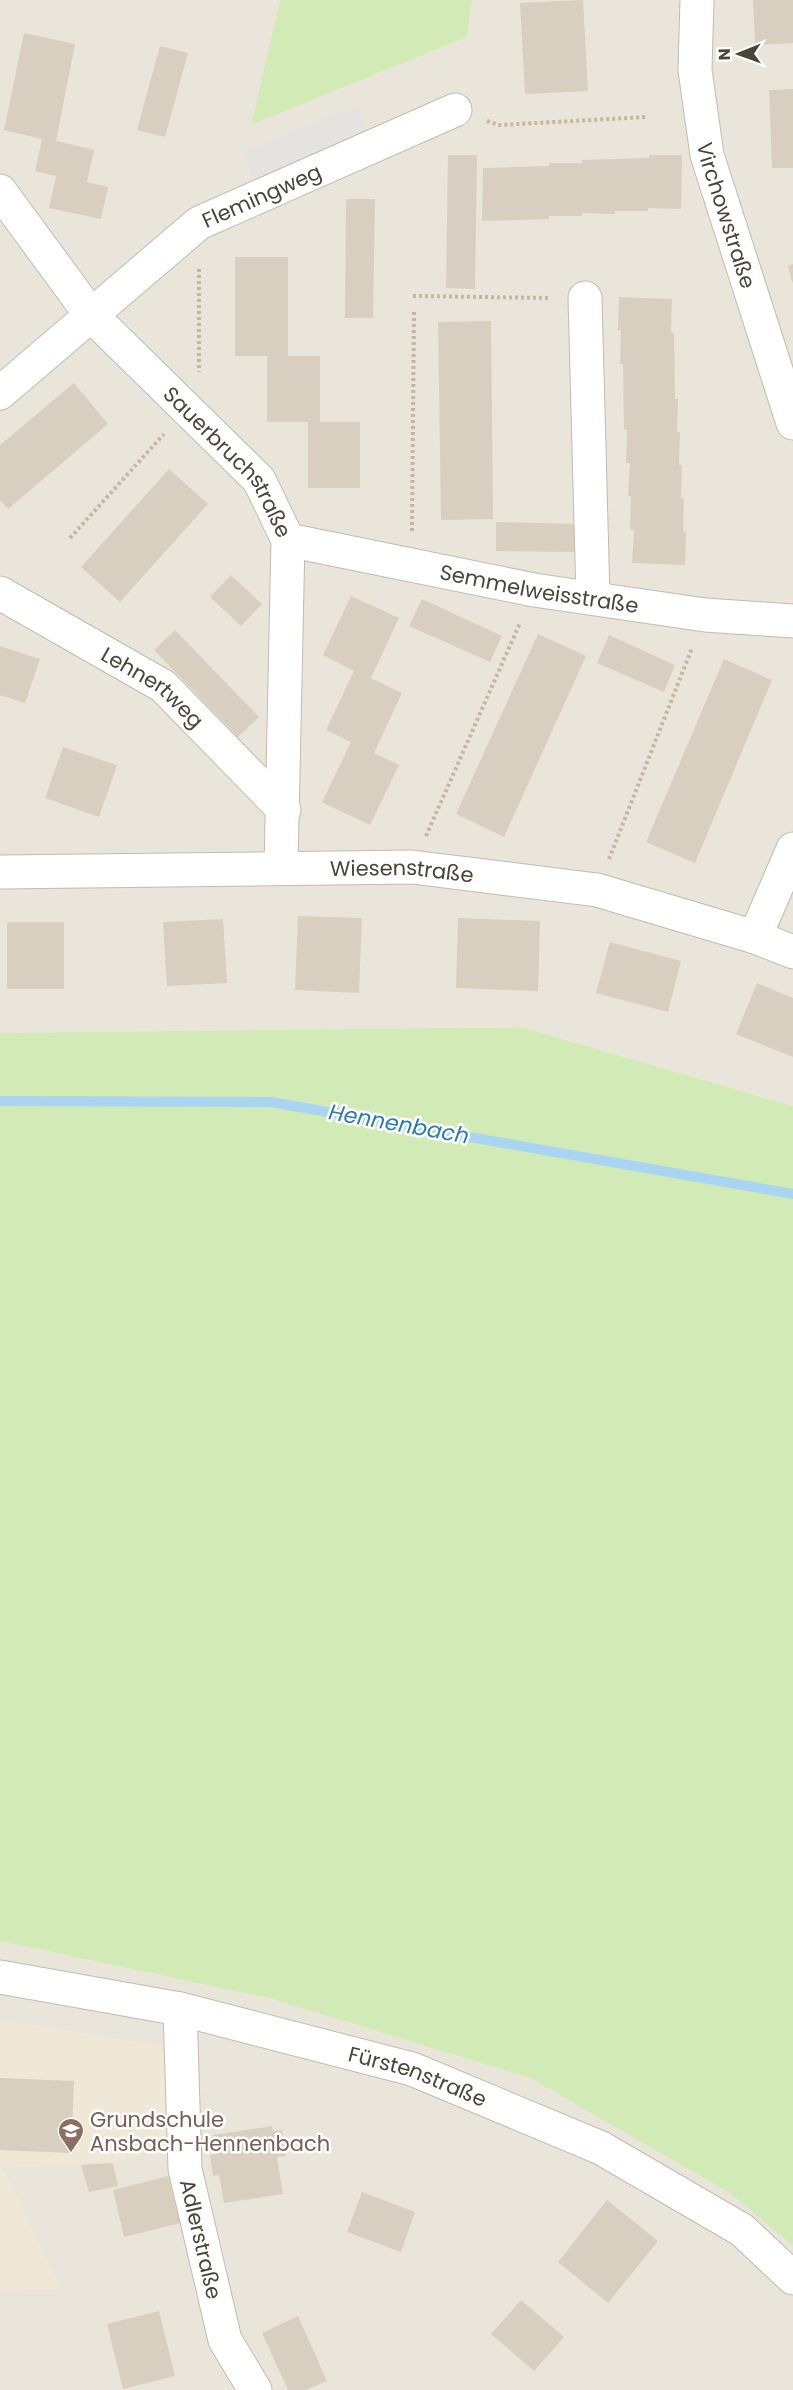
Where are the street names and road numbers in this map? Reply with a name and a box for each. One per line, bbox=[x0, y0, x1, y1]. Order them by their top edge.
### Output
street label: Virchowstraße bbox=[691, 140, 763, 292]
street label: Flemingweg bbox=[197, 156, 326, 234]
street label: Sauerbruchstraße bbox=[157, 380, 299, 542]
street label: Semmelweisstraße bbox=[437, 557, 641, 620]
street label: Lehnertweg bbox=[96, 639, 211, 734]
street label: Wiesenstraße bbox=[330, 852, 475, 889]
street label: Fürstenstraße bbox=[345, 2039, 491, 2113]
street label: Adlerstraße bbox=[173, 2176, 229, 2302]

